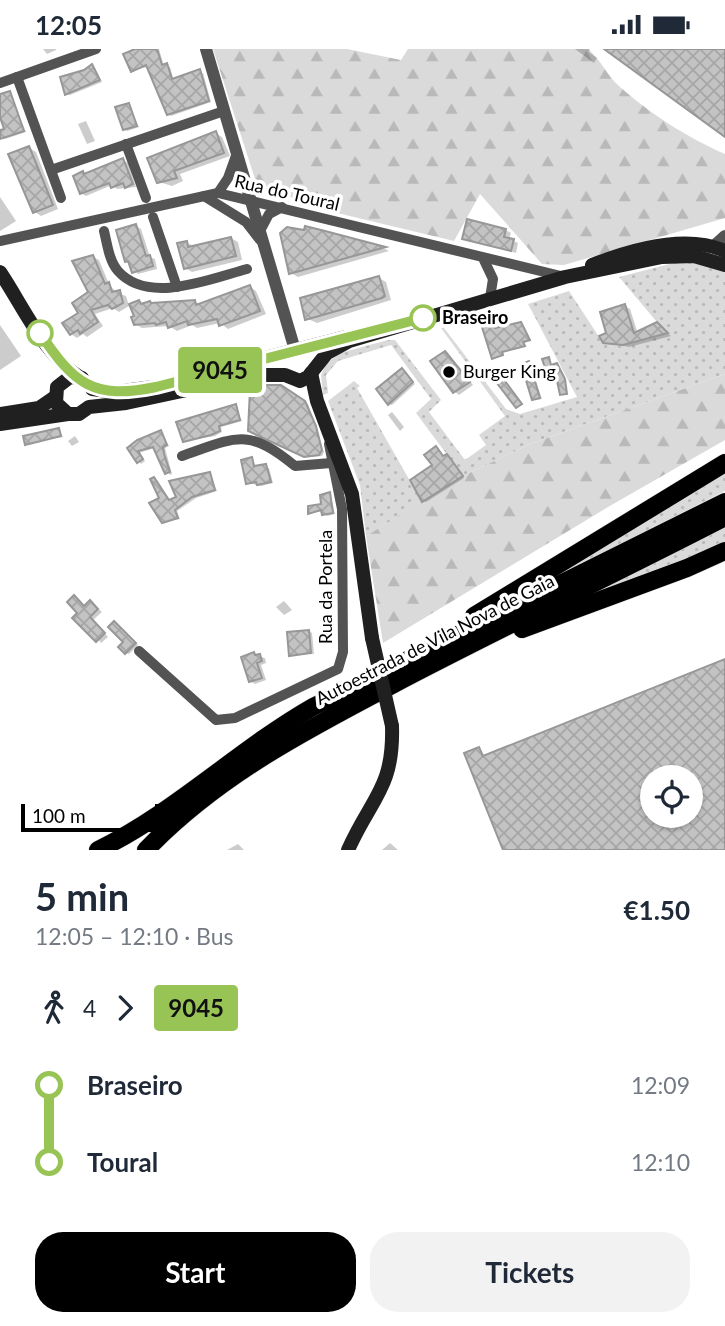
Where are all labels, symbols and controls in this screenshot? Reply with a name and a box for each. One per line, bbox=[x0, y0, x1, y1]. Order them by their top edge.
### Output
text: 12:05 bbox=[35, 9, 102, 41]
street label: Rua do Toural bbox=[233, 169, 342, 215]
marker: Braseiro bbox=[410, 305, 436, 331]
place label: Braseiro bbox=[442, 306, 508, 328]
unlabelled marker bbox=[27, 320, 53, 346]
line badge: 9045 bbox=[171, 347, 269, 393]
text: 9045 bbox=[192, 355, 248, 384]
place label: Burger King bbox=[463, 360, 556, 382]
marker: Burger King bbox=[441, 364, 457, 380]
street label: Rua da Portela bbox=[314, 530, 336, 644]
street label: Autoestrada de Vila Nova de Gaia bbox=[312, 569, 557, 709]
map controls bbox=[640, 765, 703, 828]
button: locate bbox=[640, 765, 703, 828]
scale bar bbox=[21, 801, 159, 833]
text: 100 m bbox=[32, 804, 86, 827]
text: 5 min bbox=[35, 873, 129, 919]
text: €1.50 bbox=[624, 894, 690, 926]
text: 12:05 – 12:10 · Bus bbox=[35, 922, 234, 950]
icon: walk bbox=[35, 989, 73, 1027]
icon: forward bbox=[106, 989, 144, 1027]
text: 9045 bbox=[168, 993, 224, 1022]
text: 4 bbox=[83, 994, 96, 1022]
text: Braseiro bbox=[87, 1069, 183, 1101]
text: 12:09 bbox=[631, 1071, 690, 1099]
text: Toural bbox=[87, 1146, 158, 1178]
text: 12:10 bbox=[631, 1148, 690, 1176]
button: Start bbox=[35, 1232, 356, 1312]
button: Tickets bbox=[370, 1232, 690, 1312]

